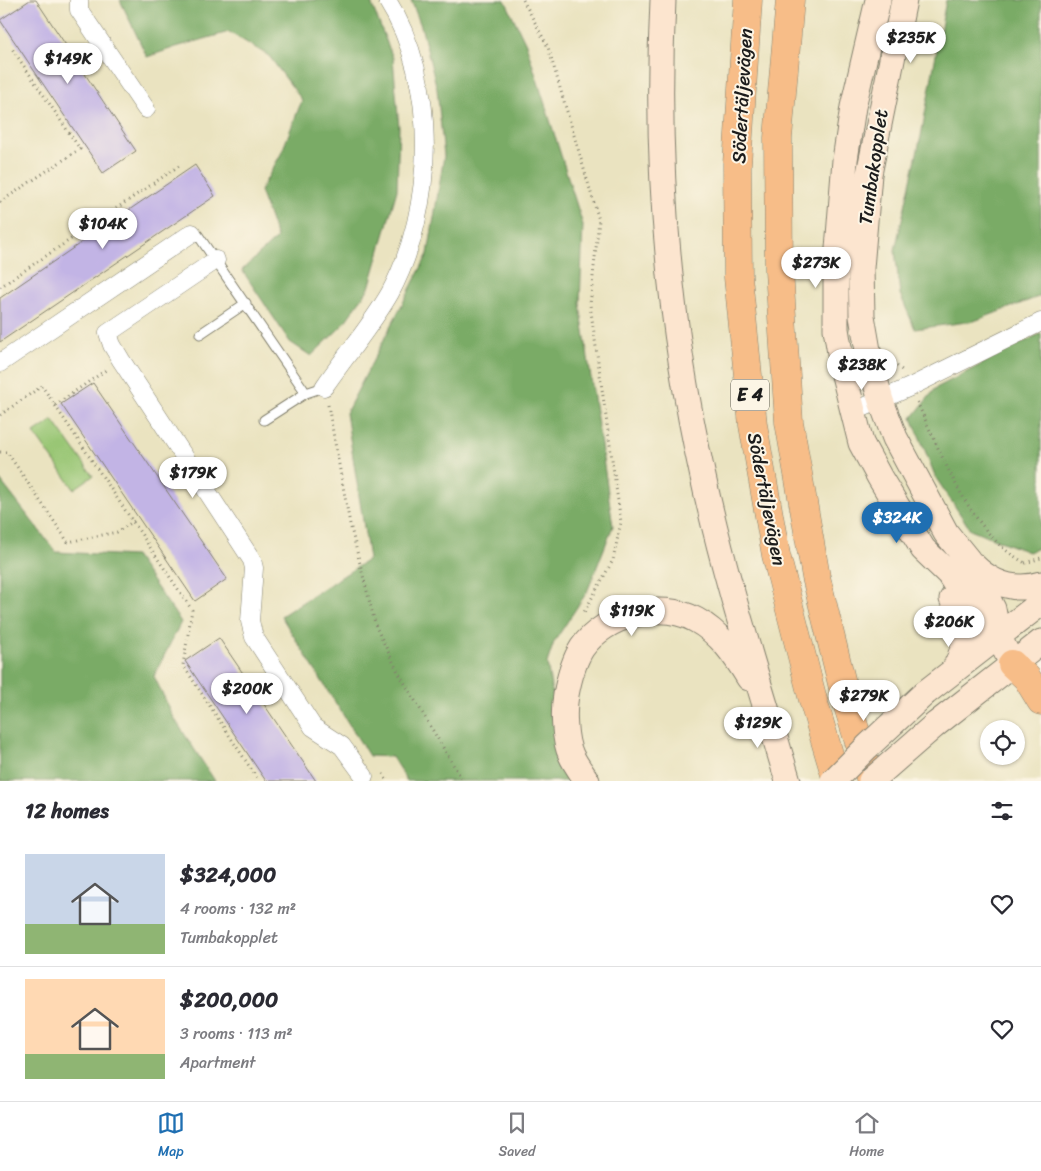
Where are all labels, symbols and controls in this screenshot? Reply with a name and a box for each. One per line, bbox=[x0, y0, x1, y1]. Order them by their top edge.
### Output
pin: $235K bbox=[876, 22, 946, 64]
text: $235K bbox=[887, 23, 935, 52]
street label: Södertäljevägen bbox=[722, 28, 762, 164]
pin: $149K bbox=[33, 42, 103, 85]
text: $149K bbox=[44, 44, 92, 73]
street label: Tumbakopplet bbox=[849, 107, 897, 227]
pin: $104K bbox=[68, 208, 138, 250]
text: $104K bbox=[79, 209, 127, 238]
pin: $273K bbox=[781, 246, 851, 289]
text: $273K bbox=[792, 248, 840, 277]
pin: $238K bbox=[827, 348, 897, 391]
text: $238K bbox=[838, 350, 886, 379]
road number: E 4 bbox=[731, 380, 769, 410]
street label: Södertäljevägen bbox=[738, 430, 796, 568]
pin: $179K bbox=[158, 456, 228, 499]
text: $179K bbox=[170, 458, 216, 487]
pin: $324K bbox=[862, 502, 932, 544]
text: $324K bbox=[873, 503, 921, 532]
pin: $119K bbox=[597, 594, 667, 637]
text: $119K bbox=[610, 596, 654, 625]
pin: $206K bbox=[914, 606, 984, 648]
text: $206K bbox=[925, 607, 973, 636]
pin: $200K bbox=[212, 672, 282, 715]
text: $200K bbox=[222, 674, 272, 703]
pin: $279K bbox=[829, 680, 899, 722]
text: $279K bbox=[840, 681, 888, 710]
pin: $129K bbox=[723, 706, 793, 749]
text: $129K bbox=[735, 708, 781, 737]
map controls bbox=[980, 720, 1025, 765]
button: locate bbox=[980, 720, 1025, 765]
text: 12 homes bbox=[25, 792, 109, 830]
icon: filters bbox=[988, 797, 1016, 825]
text: $324,000 bbox=[180, 856, 276, 894]
icon: home bbox=[65, 874, 125, 934]
icon: heart bbox=[988, 890, 1016, 918]
text: 4 rooms · 132 m² bbox=[180, 894, 296, 923]
text: Tumbakopplet bbox=[180, 923, 278, 952]
text: $200,000 bbox=[180, 981, 278, 1019]
icon: home bbox=[65, 999, 125, 1059]
icon: heart bbox=[988, 1015, 1016, 1043]
text: 3 rooms · 113 m² bbox=[180, 1019, 292, 1048]
text: Apartment bbox=[180, 1048, 256, 1077]
tab: Map bbox=[157, 1109, 185, 1164]
tab: Saved bbox=[499, 1109, 535, 1164]
tab: Home bbox=[849, 1109, 884, 1164]

